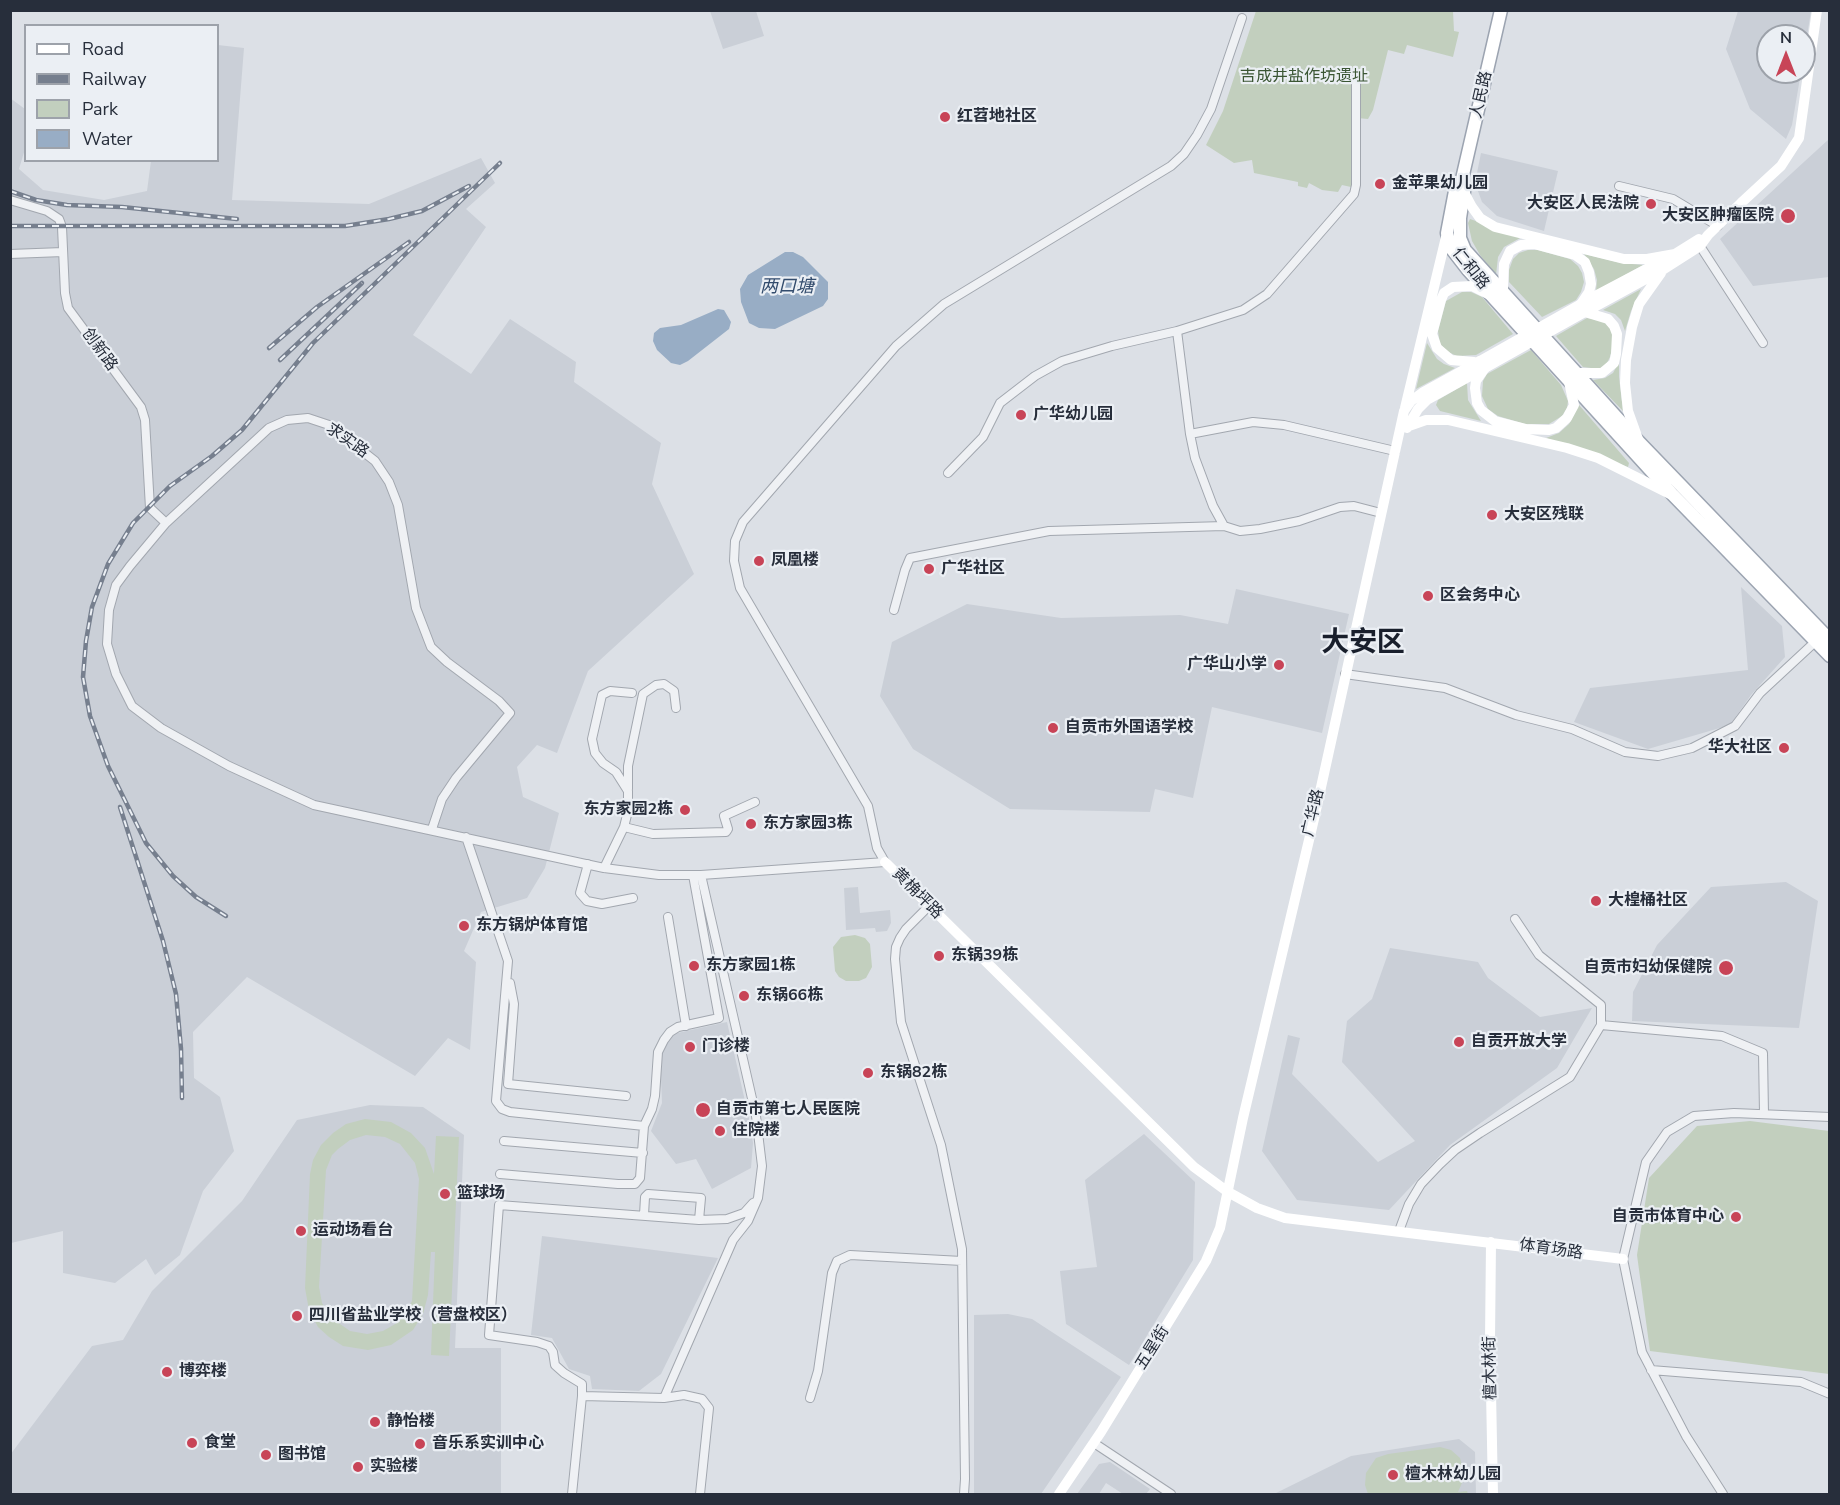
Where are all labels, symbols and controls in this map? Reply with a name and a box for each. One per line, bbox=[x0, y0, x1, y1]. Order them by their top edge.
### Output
legend bbox=[24, 24, 219, 162]
north arrow bbox=[1756, 24, 1816, 84]
text: N bbox=[1780, 27, 1792, 49]
text: Road bbox=[82, 37, 124, 61]
text: Railway bbox=[82, 67, 147, 91]
park label: 吉成井盐作坊遗址 bbox=[1240, 67, 1368, 87]
street label: 人民路 bbox=[1467, 69, 1497, 121]
text: Park bbox=[82, 97, 118, 121]
place label: 红苕地社区 bbox=[957, 107, 1037, 127]
marker: 红苕地社区 bbox=[938, 110, 952, 124]
text: Water bbox=[82, 127, 133, 151]
place label: 金苹果幼儿园 bbox=[1392, 174, 1488, 194]
marker: 金苹果幼儿园 bbox=[1373, 177, 1387, 191]
place label: 大安区人民法院 bbox=[1527, 194, 1639, 214]
marker: 大安区人民法院 bbox=[1644, 197, 1658, 211]
place label: 大安区肿瘤医院 bbox=[1662, 206, 1774, 226]
marker: 大安区肿瘤医院 bbox=[1779, 207, 1797, 225]
street label: 仁和路 bbox=[1447, 244, 1493, 294]
water label: 两口塘 bbox=[760, 277, 814, 299]
street label: 创新路 bbox=[77, 325, 121, 375]
place label: 广华幼儿园 bbox=[1033, 405, 1113, 425]
marker: 广华幼儿园 bbox=[1014, 408, 1028, 422]
street label: 求实路 bbox=[322, 419, 372, 463]
place label: 大安区残联 bbox=[1504, 505, 1584, 525]
marker: 大安区残联 bbox=[1485, 508, 1499, 522]
place label: 凤凰楼 bbox=[771, 551, 819, 571]
marker: 凤凰楼 bbox=[752, 554, 766, 568]
place label: 广华社区 bbox=[941, 559, 1005, 579]
marker: 广华社区 bbox=[922, 562, 936, 576]
place label: 区会务中心 bbox=[1440, 586, 1520, 606]
marker: 区会务中心 bbox=[1421, 589, 1435, 603]
district label: 大安区 bbox=[1321, 627, 1405, 661]
place label: 广华山小学 bbox=[1187, 655, 1267, 675]
marker: 广华山小学 bbox=[1272, 658, 1286, 672]
place label: 自贡市外国语学校 bbox=[1065, 718, 1193, 738]
marker: 自贡市外国语学校 bbox=[1046, 721, 1060, 735]
place label: 华大社区 bbox=[1708, 738, 1772, 758]
marker: 华大社区 bbox=[1777, 741, 1791, 755]
street label: 广华路 bbox=[1299, 787, 1329, 839]
place label: 东方家园2栋 bbox=[583, 800, 673, 820]
marker: 东方家园2栋 bbox=[678, 803, 692, 817]
place label: 东方家园3栋 bbox=[763, 814, 853, 834]
marker: 东方家园3栋 bbox=[744, 817, 758, 831]
street label: 黄桷坪路 bbox=[888, 865, 946, 923]
place label: 大楻桶社区 bbox=[1608, 891, 1688, 911]
marker: 大楻桶社区 bbox=[1589, 894, 1603, 908]
place label: 东方锅炉体育馆 bbox=[476, 916, 588, 936]
marker: 东方锅炉体育馆 bbox=[457, 919, 471, 933]
place label: 东锅39栋 bbox=[951, 946, 1018, 966]
marker: 东锅39栋 bbox=[932, 949, 946, 963]
place label: 东方家园1栋 bbox=[706, 956, 796, 976]
place label: 自贡市妇幼保健院 bbox=[1584, 958, 1712, 978]
marker: 东方家园1栋 bbox=[687, 959, 701, 973]
marker: 自贡市妇幼保健院 bbox=[1717, 959, 1735, 977]
place label: 东锅66栋 bbox=[756, 986, 823, 1006]
marker: 东锅66栋 bbox=[737, 989, 751, 1003]
place label: 自贡开放大学 bbox=[1471, 1032, 1567, 1052]
marker: 自贡开放大学 bbox=[1452, 1035, 1466, 1049]
place label: 门诊楼 bbox=[702, 1037, 750, 1057]
marker: 门诊楼 bbox=[683, 1040, 697, 1054]
place label: 东锅82栋 bbox=[880, 1063, 947, 1083]
marker: 东锅82栋 bbox=[861, 1066, 875, 1080]
place label: 自贡市第七人民医院 bbox=[716, 1100, 860, 1120]
marker: 自贡市第七人民医院 bbox=[694, 1101, 712, 1119]
place label: 住院楼 bbox=[732, 1121, 780, 1141]
marker: 住院楼 bbox=[713, 1124, 727, 1138]
place label: 篮球场 bbox=[457, 1184, 505, 1204]
marker: 篮球场 bbox=[438, 1187, 452, 1201]
place label: 自贡市体育中心 bbox=[1612, 1207, 1724, 1227]
marker: 自贡市体育中心 bbox=[1729, 1210, 1743, 1224]
place label: 运动场看台 bbox=[313, 1221, 393, 1241]
marker: 运动场看台 bbox=[294, 1224, 308, 1238]
street label: 体育场路 bbox=[1518, 1236, 1584, 1264]
place label: 四川省盐业学校（营盘校区） bbox=[309, 1306, 517, 1326]
marker: 四川省盐业学校（营盘校区） bbox=[290, 1309, 304, 1323]
street label: 五星街 bbox=[1132, 1323, 1174, 1373]
street label: 檀木林街 bbox=[1481, 1336, 1501, 1400]
place label: 博弈楼 bbox=[179, 1362, 227, 1382]
marker: 博弈楼 bbox=[160, 1365, 174, 1379]
place label: 静怡楼 bbox=[387, 1412, 435, 1432]
marker: 静怡楼 bbox=[368, 1415, 382, 1429]
place label: 食堂 bbox=[204, 1433, 236, 1453]
place label: 音乐系实训中心 bbox=[432, 1434, 544, 1454]
marker: 食堂 bbox=[185, 1436, 199, 1450]
marker: 音乐系实训中心 bbox=[413, 1437, 427, 1451]
place label: 图书馆 bbox=[278, 1445, 326, 1465]
marker: 图书馆 bbox=[259, 1448, 273, 1462]
place label: 实验楼 bbox=[370, 1457, 418, 1477]
marker: 实验楼 bbox=[351, 1460, 365, 1474]
place label: 檀木林幼儿园 bbox=[1405, 1465, 1501, 1485]
marker: 檀木林幼儿园 bbox=[1386, 1468, 1400, 1482]

